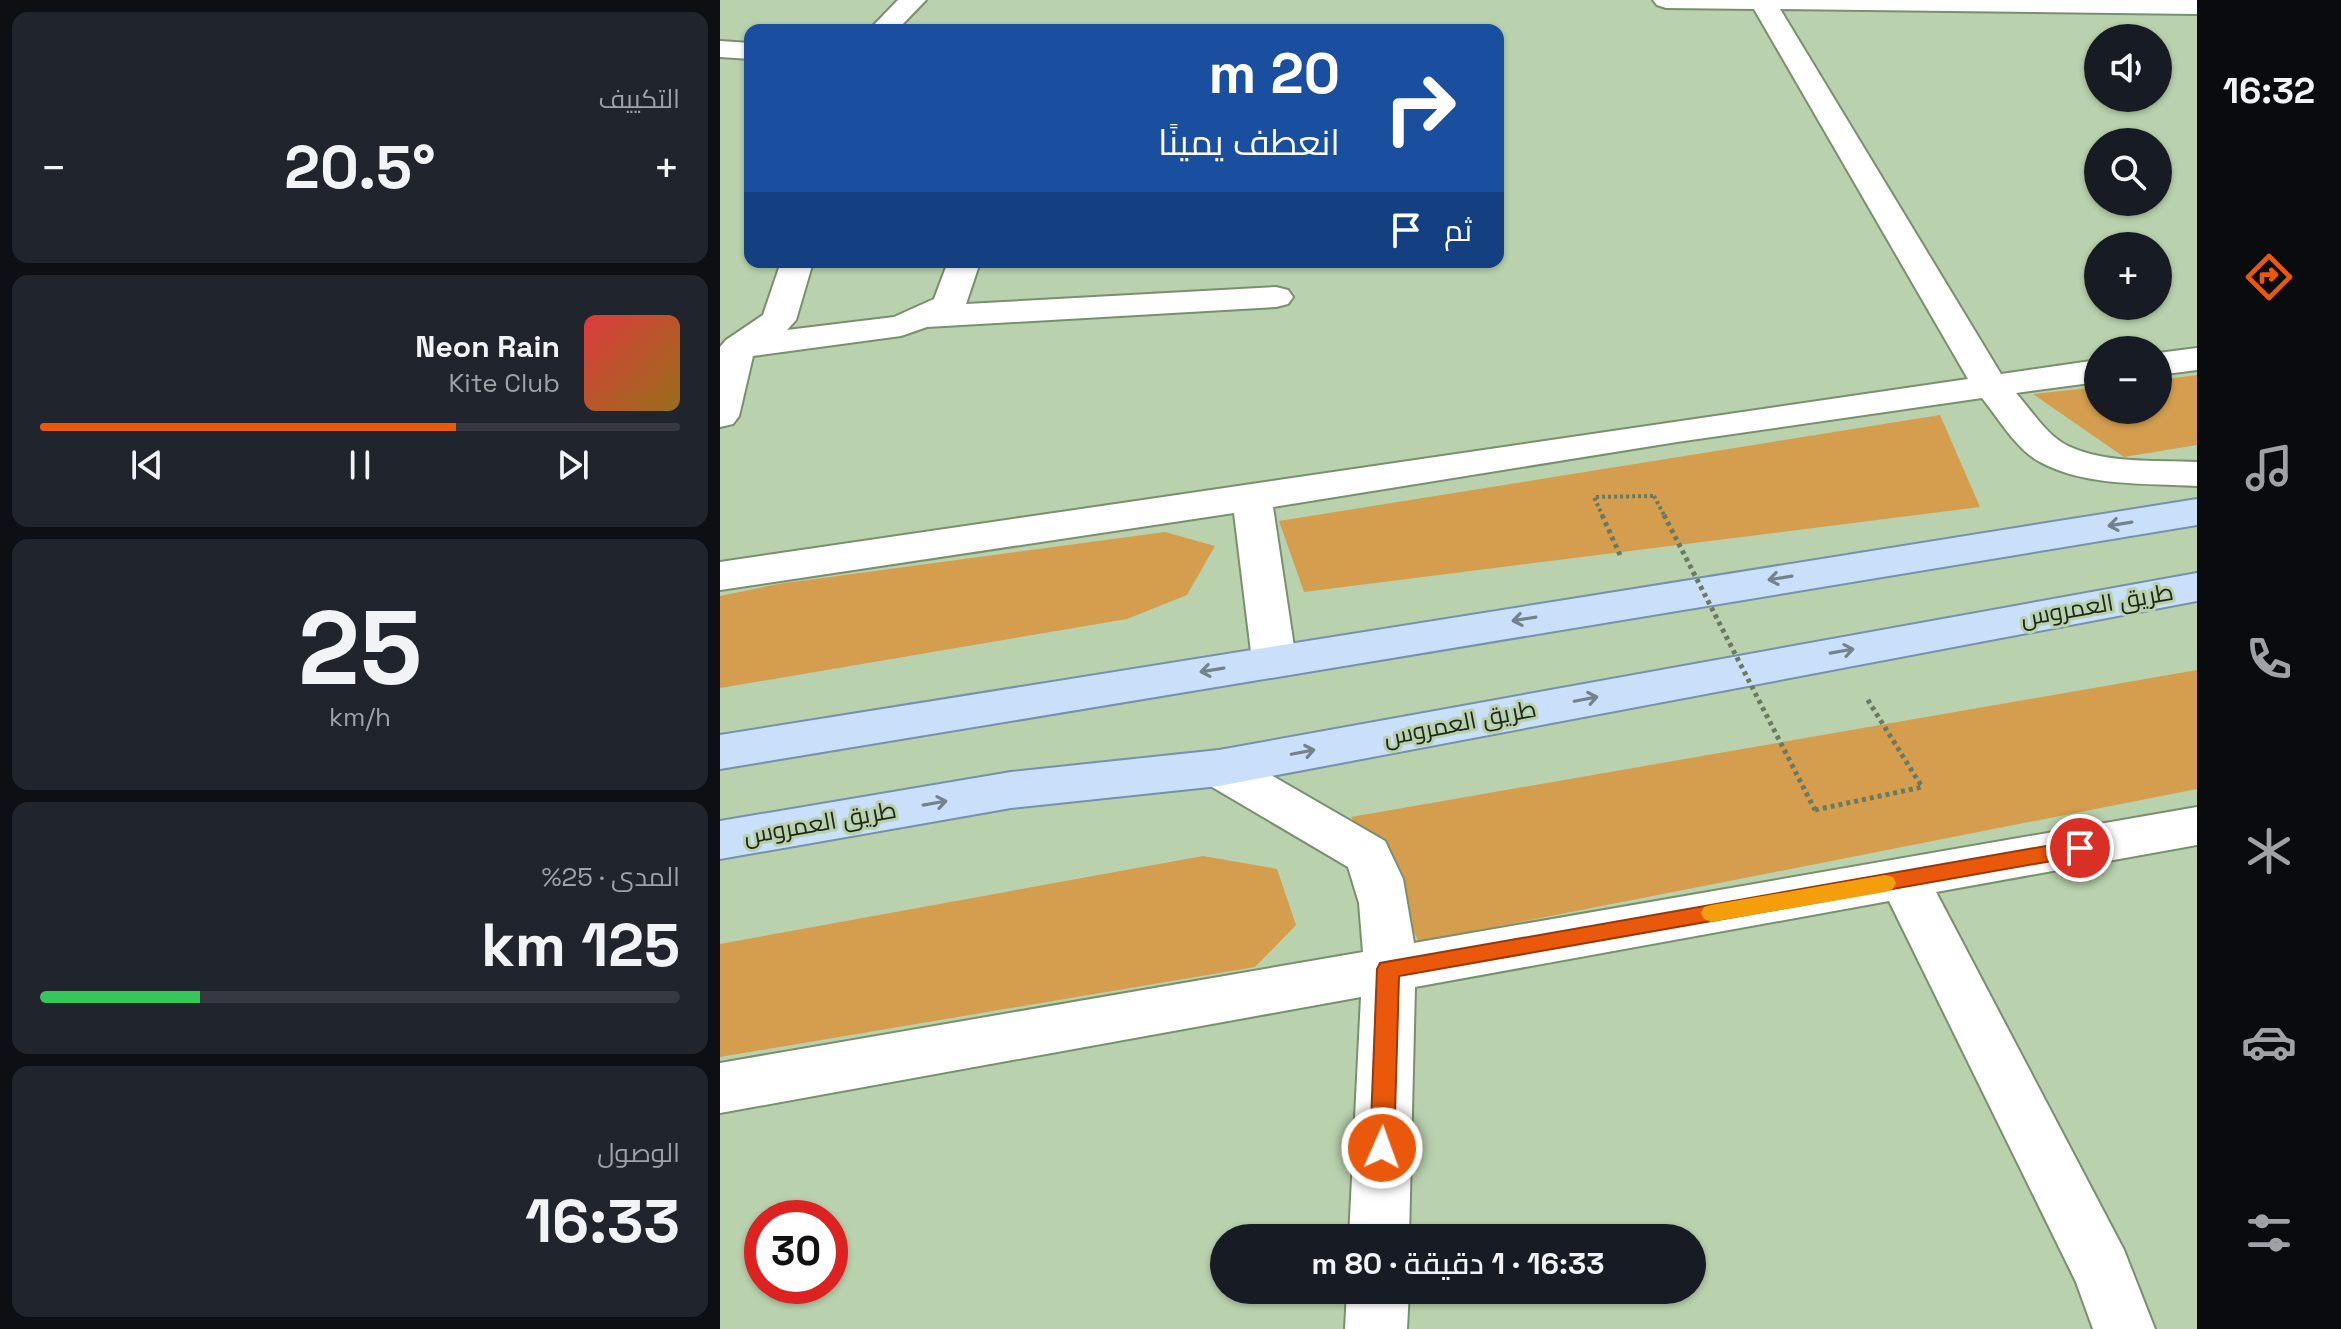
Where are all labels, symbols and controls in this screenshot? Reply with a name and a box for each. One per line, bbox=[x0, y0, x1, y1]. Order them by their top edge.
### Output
map controls bbox=[2084, 24, 2172, 424]
button: sound bbox=[2084, 24, 2172, 112]
text: 20 m bbox=[1208, 38, 1340, 109]
icon: right bbox=[1368, 56, 1472, 160]
text: 16:32 bbox=[2223, 68, 2315, 114]
text: التكييف bbox=[598, 82, 680, 116]
text: انعطف يمينًا bbox=[1158, 120, 1340, 166]
button: search bbox=[2084, 128, 2172, 216]
text: 20.5° bbox=[284, 129, 436, 206]
text: − bbox=[40, 140, 67, 196]
text: + bbox=[653, 140, 680, 196]
icon: arrive bbox=[1384, 208, 1428, 252]
text: ثم bbox=[1444, 211, 1472, 250]
button: + bbox=[2084, 232, 2172, 320]
icon: directions bbox=[2241, 249, 2297, 305]
text: Neon Rain bbox=[415, 327, 560, 366]
button: − bbox=[2084, 336, 2172, 424]
text: Kite Club bbox=[448, 366, 560, 400]
icon: music bbox=[2241, 440, 2297, 496]
icon: previous bbox=[125, 443, 169, 487]
icon: pause bbox=[338, 443, 382, 487]
icon: next bbox=[551, 443, 595, 487]
one-way arrow bbox=[2108, 517, 2133, 532]
one-way arrow bbox=[1768, 571, 1793, 586]
street label: طريق العمروس bbox=[2018, 576, 2176, 633]
text: 25 bbox=[298, 582, 422, 714]
one-way arrow bbox=[1511, 613, 1537, 628]
icon: phone bbox=[2241, 631, 2297, 687]
one-way arrow bbox=[1828, 643, 1854, 658]
one-way arrow bbox=[1199, 663, 1225, 678]
one-way arrow bbox=[1573, 691, 1598, 706]
street label: طريق العمروس bbox=[1381, 693, 1539, 753]
text: km/h bbox=[329, 700, 391, 734]
one-way arrow bbox=[1290, 744, 1315, 759]
street label: طريق العمروس bbox=[741, 794, 899, 851]
one-way arrow bbox=[922, 795, 947, 810]
pin bbox=[2046, 814, 2114, 882]
icon: climate bbox=[2241, 823, 2297, 879]
icon: arrive bbox=[2058, 826, 2102, 870]
text: المدى · 25% bbox=[542, 860, 680, 894]
text: 125 km bbox=[481, 907, 680, 984]
icon: car bbox=[2241, 1014, 2297, 1070]
position arrow bbox=[1340, 1106, 1424, 1190]
text: الوصول bbox=[597, 1136, 680, 1170]
text: 16:33 bbox=[525, 1183, 680, 1260]
speed limit sign: 30 bbox=[744, 1200, 848, 1304]
icon: filters bbox=[2241, 1205, 2297, 1261]
text: 16:33 · 1 دقيقة · 80 m bbox=[1312, 1244, 1604, 1283]

